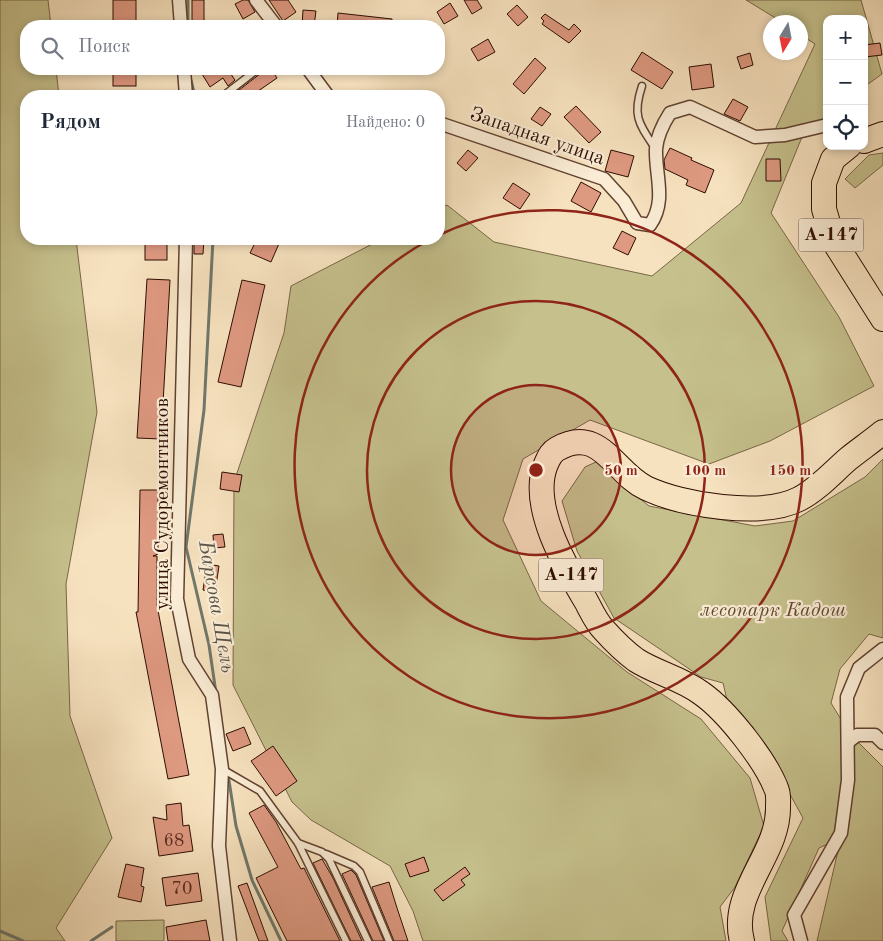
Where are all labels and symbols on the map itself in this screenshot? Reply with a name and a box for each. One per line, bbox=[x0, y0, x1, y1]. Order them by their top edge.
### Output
north arrow bbox=[763, 15, 808, 60]
street label: Западная улица bbox=[467, 105, 607, 169]
road number: А-147 bbox=[798, 218, 864, 252]
street label: улица Судоремонтников bbox=[153, 398, 173, 610]
centre of rings bbox=[527, 461, 545, 479]
text: 50 m bbox=[604, 464, 638, 479]
text: 100 m bbox=[684, 464, 726, 479]
text: 150 m bbox=[769, 464, 811, 479]
water label: Барсова Щель bbox=[194, 538, 238, 675]
road number: А-147 bbox=[538, 558, 604, 592]
park label: лесопарк Кадош bbox=[700, 601, 846, 621]
house number: 68 bbox=[164, 832, 184, 850]
house number: 70 bbox=[172, 880, 192, 898]

